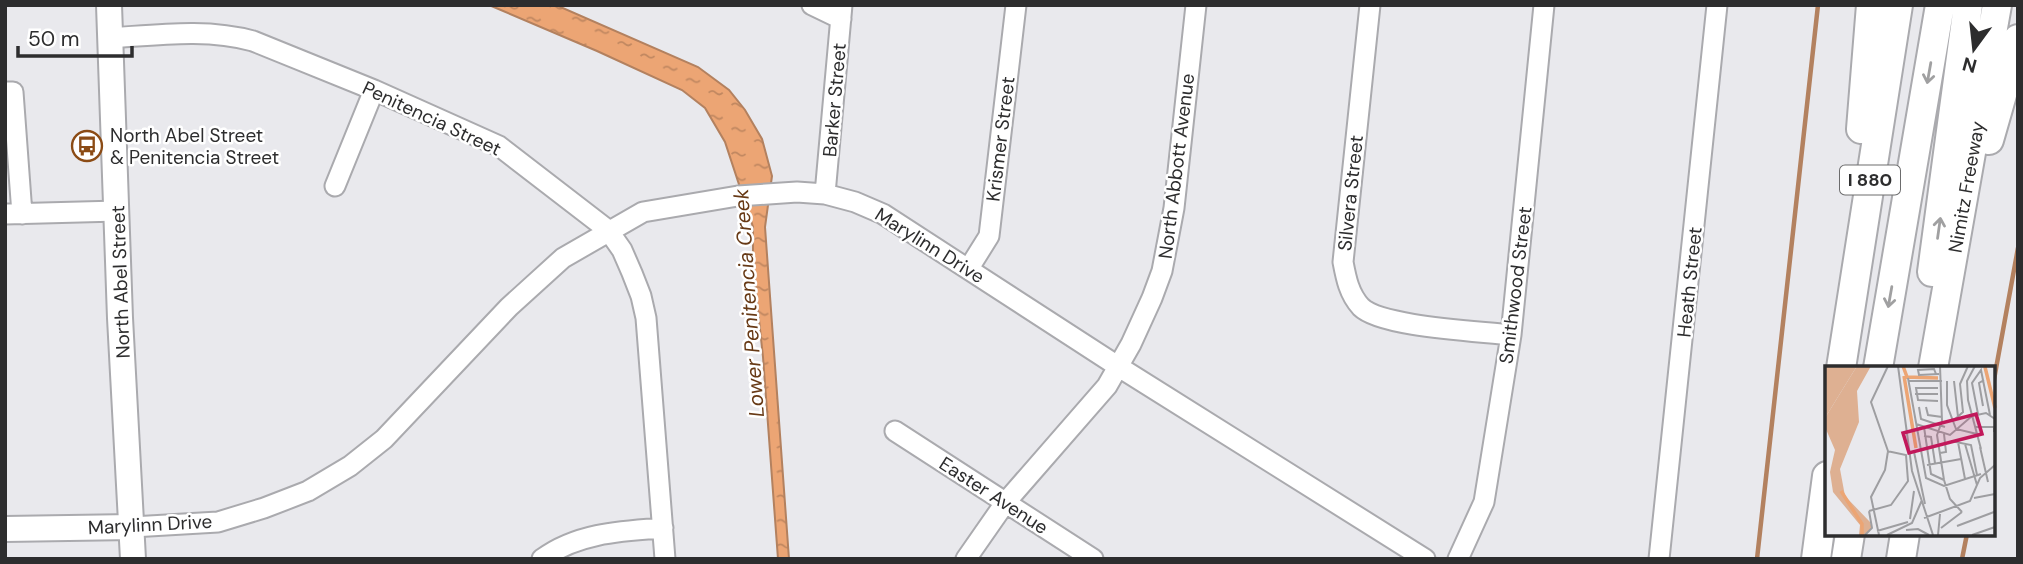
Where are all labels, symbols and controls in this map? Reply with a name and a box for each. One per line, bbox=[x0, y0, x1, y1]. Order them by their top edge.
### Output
scale bar bbox=[18, 14, 131, 58]
north arrow bbox=[1939, 14, 2009, 84]
text: 50 m bbox=[28, 25, 79, 53]
street label: Barker Street bbox=[817, 42, 852, 158]
text: N bbox=[1960, 51, 1980, 79]
one-way arrow bbox=[1921, 61, 1935, 83]
street label: North Abbott Avenue bbox=[1153, 72, 1200, 260]
street label: Penitencia Street bbox=[358, 75, 505, 162]
street label: Krismer Street bbox=[980, 75, 1021, 203]
street label: Nimitz Freeway bbox=[1943, 119, 1990, 255]
place label: North Abel Street & Penitencia Street bbox=[110, 123, 279, 170]
bus stop icon: North Abel Street & Penitencia Street bbox=[70, 129, 104, 163]
street label: Silvera Street bbox=[1332, 134, 1369, 252]
road number: I 880 bbox=[1840, 166, 1900, 195]
water label: Lower Penitencia Creek bbox=[727, 188, 771, 418]
street label: Marylinn Drive bbox=[870, 202, 989, 289]
street label: North Abel Street bbox=[105, 205, 136, 359]
street label: Smithwood Street bbox=[1493, 205, 1538, 365]
one-way arrow bbox=[1932, 217, 1945, 240]
street label: Heath Street bbox=[1671, 226, 1708, 339]
one-way arrow bbox=[1883, 285, 1896, 308]
inset map bbox=[1825, 366, 1995, 536]
street label: Easter Avenue bbox=[935, 451, 1053, 540]
street label: Marylinn Drive bbox=[87, 509, 213, 540]

